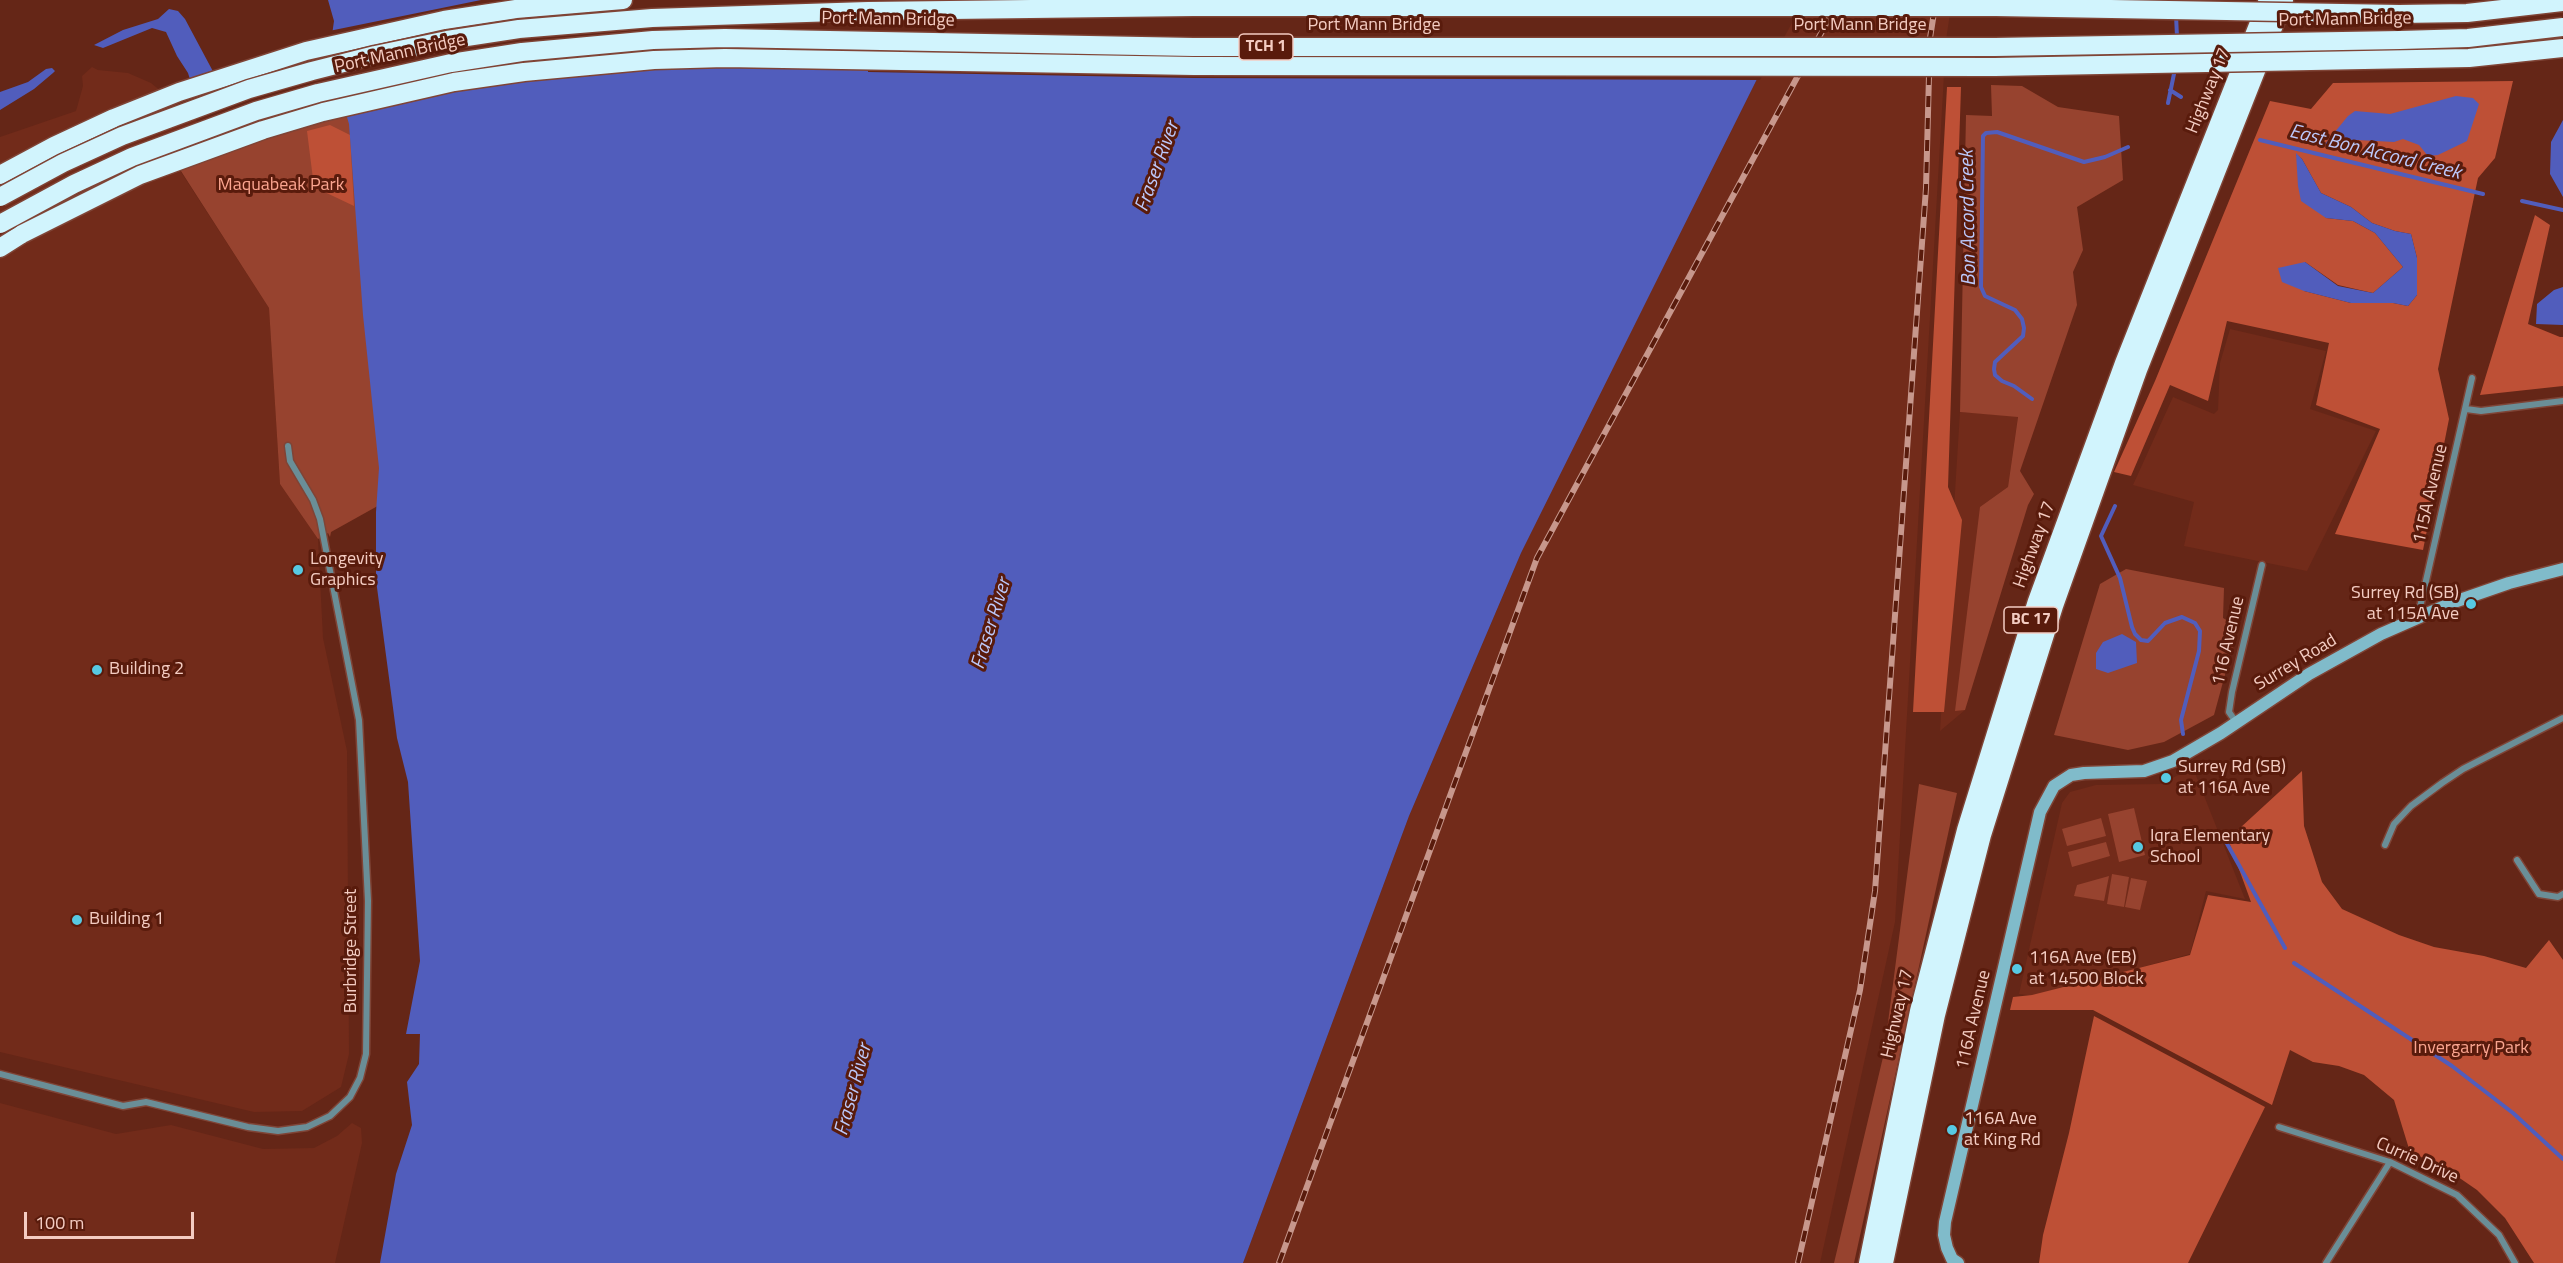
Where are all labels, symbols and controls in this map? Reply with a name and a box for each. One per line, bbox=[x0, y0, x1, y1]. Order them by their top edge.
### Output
street label: Port Mann Bridge bbox=[821, 8, 955, 32]
street label: Port Mann Bridge bbox=[2278, 8, 2412, 32]
street label: Port Mann Bridge bbox=[1307, 15, 1441, 37]
street label: Port Mann Bridge bbox=[1793, 15, 1927, 37]
street label: Port Mann Bridge bbox=[333, 30, 467, 78]
road number: TCH 1 bbox=[1239, 34, 1293, 60]
street label: Highway 17 bbox=[2182, 45, 2236, 137]
water label: Fraser River bbox=[1131, 119, 1185, 215]
water label: East Bon Accord Creek bbox=[2287, 120, 2463, 186]
water label: Bon Accord Creek bbox=[1956, 150, 1982, 286]
park label: Maquabeak Park bbox=[218, 175, 344, 197]
street label: 115A Avenue bbox=[2409, 442, 2453, 546]
street label: Highway 17 bbox=[2009, 499, 2061, 591]
place label: Longevity Graphics bbox=[310, 549, 384, 592]
marker: Longevity Graphics bbox=[291, 563, 305, 577]
water label: Fraser River bbox=[967, 576, 1017, 672]
place label: Surrey Rd (SB) at 115A Ave bbox=[2351, 583, 2459, 626]
street label: 116 Avenue bbox=[2208, 594, 2250, 688]
marker: Surrey Rd (SB) at 115A Ave bbox=[2464, 597, 2478, 611]
road number: BC 17 bbox=[2004, 607, 2058, 633]
street label: Surrey Road bbox=[2251, 630, 2341, 696]
place label: Building 2 bbox=[109, 659, 184, 681]
marker: Building 2 bbox=[90, 663, 104, 677]
place label: Surrey Rd (SB) at 116A Ave bbox=[2178, 757, 2286, 800]
marker: Surrey Rd (SB) at 116A Ave bbox=[2159, 771, 2173, 785]
place label: Iqra Elementary School bbox=[2150, 826, 2270, 868]
marker: Iqra Elementary School bbox=[2131, 840, 2145, 854]
street label: Burbridge Street bbox=[341, 889, 363, 1013]
place label: Building 1 bbox=[89, 909, 164, 931]
marker: Building 1 bbox=[70, 913, 84, 927]
place label: 116A Ave (EB) at 14500 Block bbox=[2029, 948, 2144, 990]
marker: 116A Ave (EB) at 14500 Block bbox=[2010, 962, 2024, 976]
street label: Highway 17 bbox=[1877, 968, 1919, 1060]
street label: 116A Avenue bbox=[1952, 968, 1996, 1072]
park label: Invergarry Park bbox=[2413, 1038, 2529, 1060]
water label: Fraser River bbox=[830, 1042, 878, 1138]
place label: 116A Ave at King Rd bbox=[1964, 1109, 2041, 1152]
marker: 116A Ave at King Rd bbox=[1945, 1123, 1959, 1137]
street label: Currie Drive bbox=[2372, 1133, 2462, 1189]
scale bar bbox=[27, 1200, 196, 1238]
text: 100 m bbox=[35, 1209, 84, 1236]

